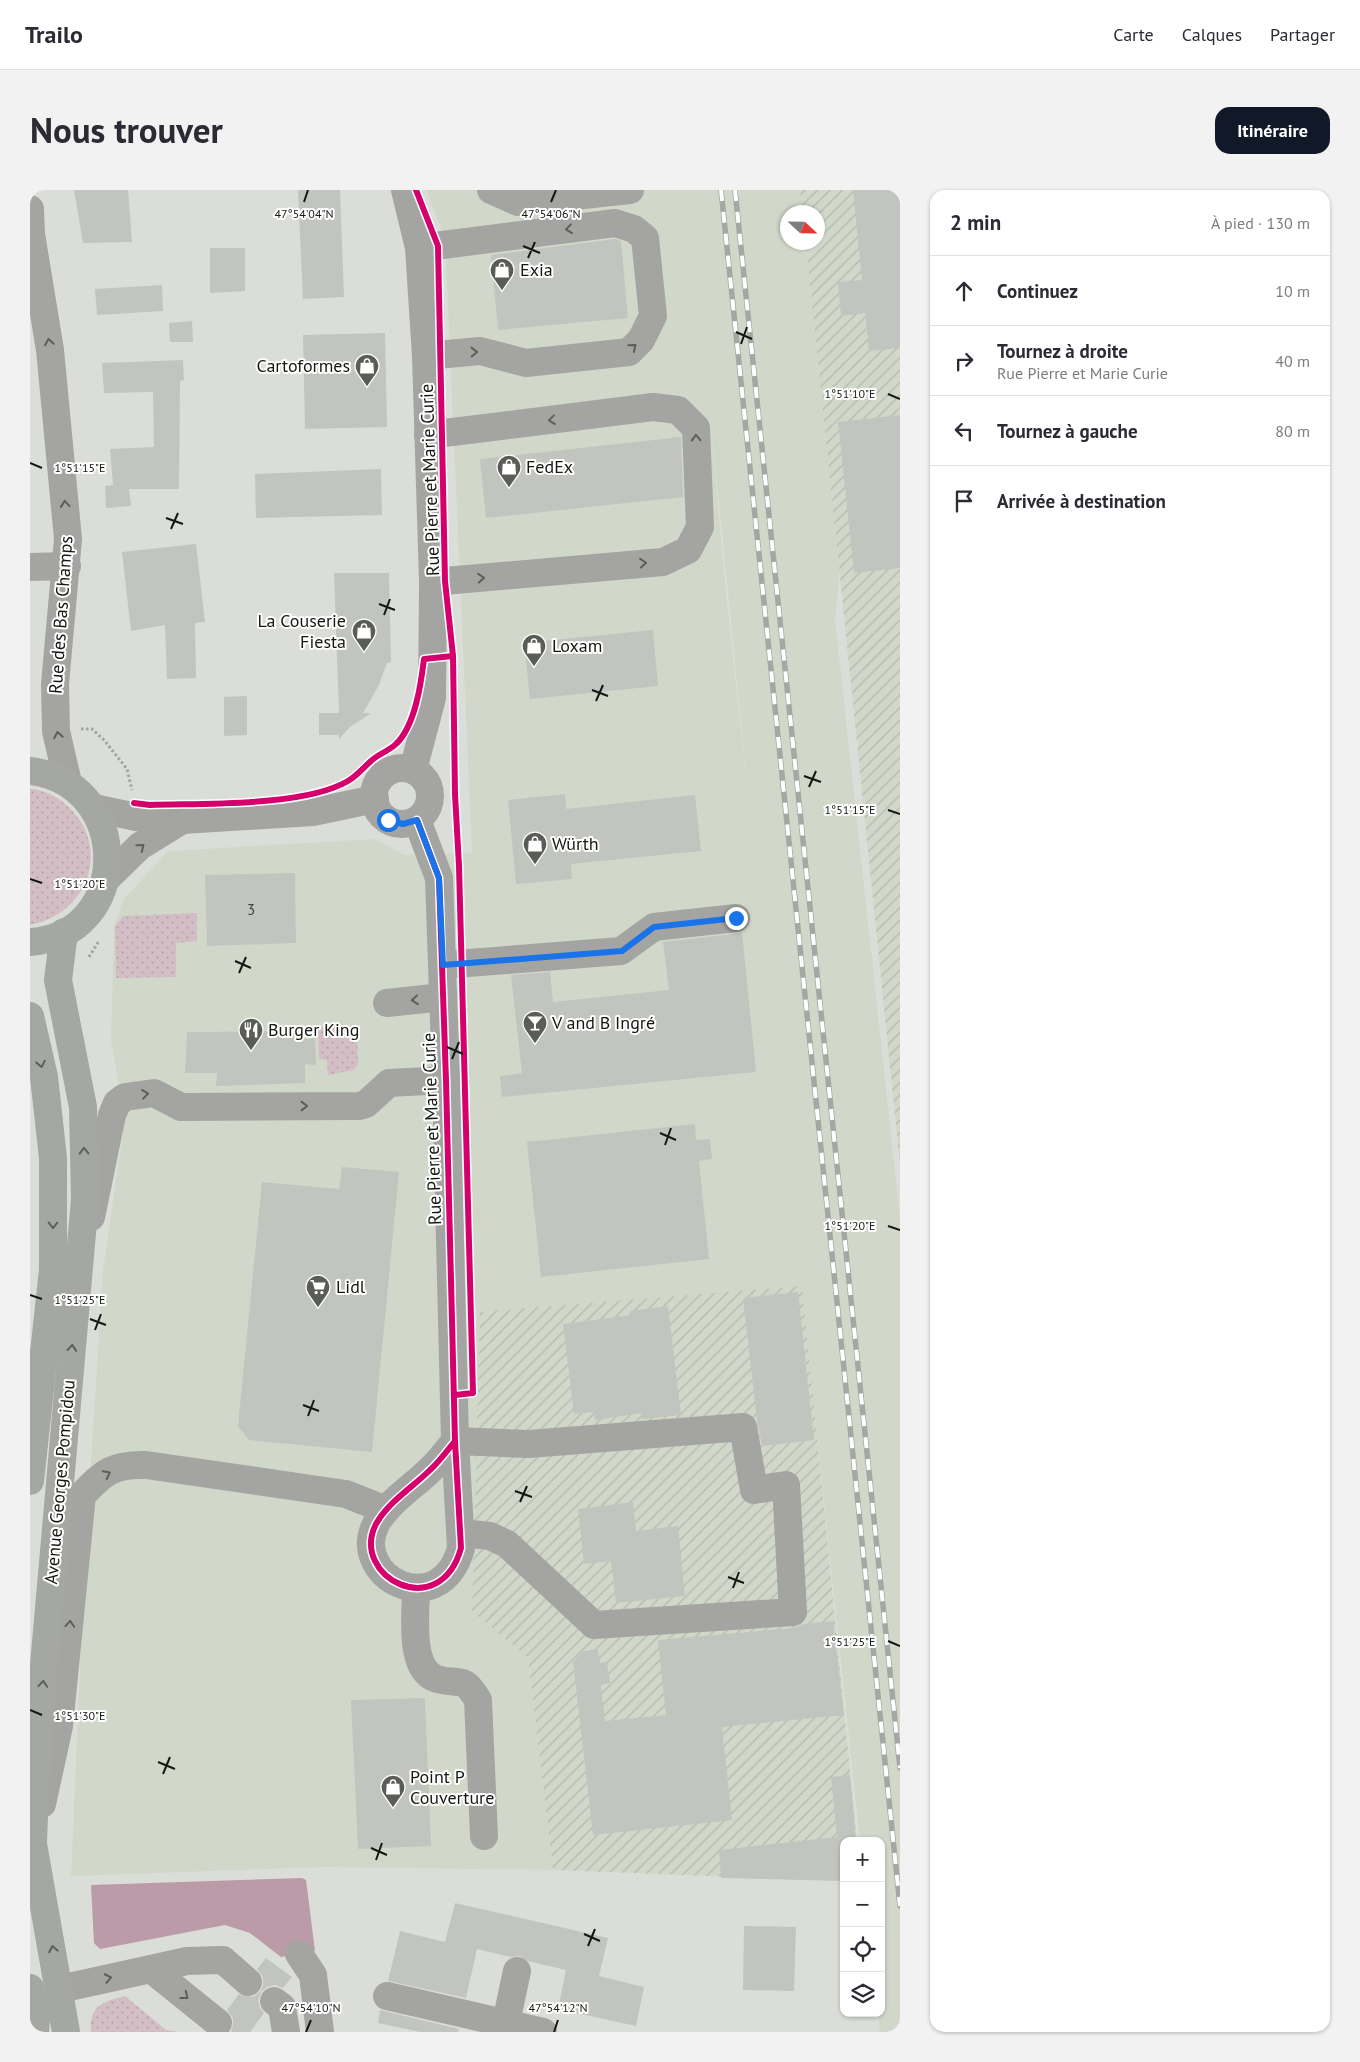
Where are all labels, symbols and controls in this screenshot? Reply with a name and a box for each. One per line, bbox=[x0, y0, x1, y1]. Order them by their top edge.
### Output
text: Trailo bbox=[25, 19, 83, 50]
text: Carte bbox=[1113, 23, 1154, 46]
text: Calques bbox=[1182, 23, 1242, 46]
text: Partager bbox=[1270, 23, 1335, 46]
text: Nous trouver bbox=[30, 107, 223, 153]
button: Itinéraire bbox=[1215, 107, 1330, 154]
north arrow bbox=[780, 205, 825, 250]
text: 47°54'04"N bbox=[274, 206, 334, 221]
text: 47°54'06"N bbox=[521, 206, 581, 221]
text: 2 min bbox=[950, 209, 1001, 236]
text: À pied · 130 m bbox=[1211, 213, 1310, 233]
one-way arrow bbox=[565, 223, 573, 234]
shop icon: Exia bbox=[489, 257, 515, 291]
place label: Exia bbox=[520, 258, 553, 281]
icon: ahead bbox=[950, 277, 978, 305]
text: Continuez bbox=[997, 279, 1078, 303]
text: 10 m bbox=[1275, 281, 1310, 301]
one-way arrow bbox=[45, 338, 55, 346]
text: Tournez à droite bbox=[997, 339, 1128, 363]
one-way arrow bbox=[627, 344, 636, 353]
one-way arrow bbox=[471, 347, 479, 358]
icon: right bbox=[950, 347, 978, 375]
text: 40 m bbox=[1275, 351, 1310, 371]
shop icon: Cartoformes bbox=[354, 353, 380, 387]
place label: Cartoformes bbox=[256, 354, 350, 377]
text: Rue Pierre et Marie Curie bbox=[997, 363, 1168, 383]
street label: Rue Pierre et Marie Curie bbox=[415, 384, 444, 577]
text: 1°51'10"E bbox=[825, 386, 875, 401]
one-way arrow bbox=[547, 414, 556, 424]
icon: left bbox=[950, 417, 978, 445]
text: Tournez à gauche bbox=[997, 419, 1138, 443]
text: 80 m bbox=[1275, 421, 1310, 441]
one-way arrow bbox=[691, 434, 702, 442]
shop icon: FedEx bbox=[496, 454, 522, 488]
place label: FedEx bbox=[526, 455, 573, 478]
text: 1°51'15"E bbox=[55, 460, 105, 475]
icon: arrive bbox=[950, 487, 978, 515]
text: Arrivée à destination bbox=[997, 489, 1166, 513]
one-way arrow bbox=[59, 499, 70, 507]
street label: Rue des Bas Champs bbox=[44, 535, 77, 695]
one-way arrow bbox=[639, 558, 647, 569]
one-way arrow bbox=[477, 573, 485, 584]
place label: La Couserie Fiesta bbox=[258, 609, 346, 653]
shop icon: La Couserie Fiesta bbox=[351, 618, 377, 652]
shop icon: Loxam bbox=[521, 633, 547, 667]
place label: Loxam bbox=[552, 634, 602, 657]
one-way arrow bbox=[53, 731, 63, 740]
text: 1°51'15"E bbox=[825, 802, 875, 817]
route start bbox=[377, 809, 400, 832]
shop icon: Würth bbox=[522, 831, 548, 865]
place label: Würth bbox=[552, 832, 599, 855]
one-way arrow bbox=[135, 843, 144, 852]
text: 1°51'20"E bbox=[55, 876, 105, 891]
house number: 3 bbox=[247, 900, 255, 919]
route end bbox=[725, 907, 748, 930]
one-way arrow bbox=[411, 994, 419, 1005]
bar icon: V and B Ingré bbox=[522, 1010, 548, 1044]
place label: V and B Ingré bbox=[551, 1011, 655, 1034]
restaurant icon: Burger King bbox=[238, 1017, 264, 1051]
place label: Burger King bbox=[268, 1018, 359, 1041]
street label: Rue Pierre et Marie Curie bbox=[417, 1033, 446, 1226]
one-way arrow bbox=[35, 1059, 46, 1068]
one-way arrow bbox=[141, 1089, 149, 1100]
one-way arrow bbox=[300, 1101, 308, 1111]
one-way arrow bbox=[79, 1147, 89, 1154]
text: 1°51'20"E bbox=[825, 1218, 875, 1233]
one-way arrow bbox=[48, 1222, 58, 1230]
supermarket icon: Lidl bbox=[305, 1274, 331, 1308]
place label: Lidl bbox=[336, 1275, 366, 1298]
text: 1°51'25"E bbox=[55, 1292, 105, 1307]
one-way arrow bbox=[67, 1343, 78, 1351]
street label: Avenue Georges Pompidou bbox=[39, 1379, 80, 1585]
one-way arrow bbox=[101, 1470, 110, 1480]
one-way arrow bbox=[65, 1620, 76, 1628]
text: 1°51'25"E bbox=[825, 1634, 875, 1649]
one-way arrow bbox=[37, 1680, 48, 1688]
text: 1°51'30"E bbox=[55, 1708, 105, 1723]
place label: Point P Couverture bbox=[410, 1765, 494, 1809]
shop icon: Point P Couverture bbox=[380, 1774, 406, 1808]
map controls bbox=[840, 1837, 885, 2017]
button: + bbox=[840, 1837, 885, 1882]
button: − bbox=[840, 1882, 885, 1927]
button: locate bbox=[840, 1927, 885, 1972]
one-way arrow bbox=[48, 1945, 58, 1954]
button: layers bbox=[840, 1972, 885, 2017]
one-way arrow bbox=[103, 1974, 112, 1984]
one-way arrow bbox=[179, 1990, 188, 1999]
text: 47°54'10"N bbox=[281, 2000, 341, 2015]
text: 47°54'12"N bbox=[528, 2000, 588, 2015]

